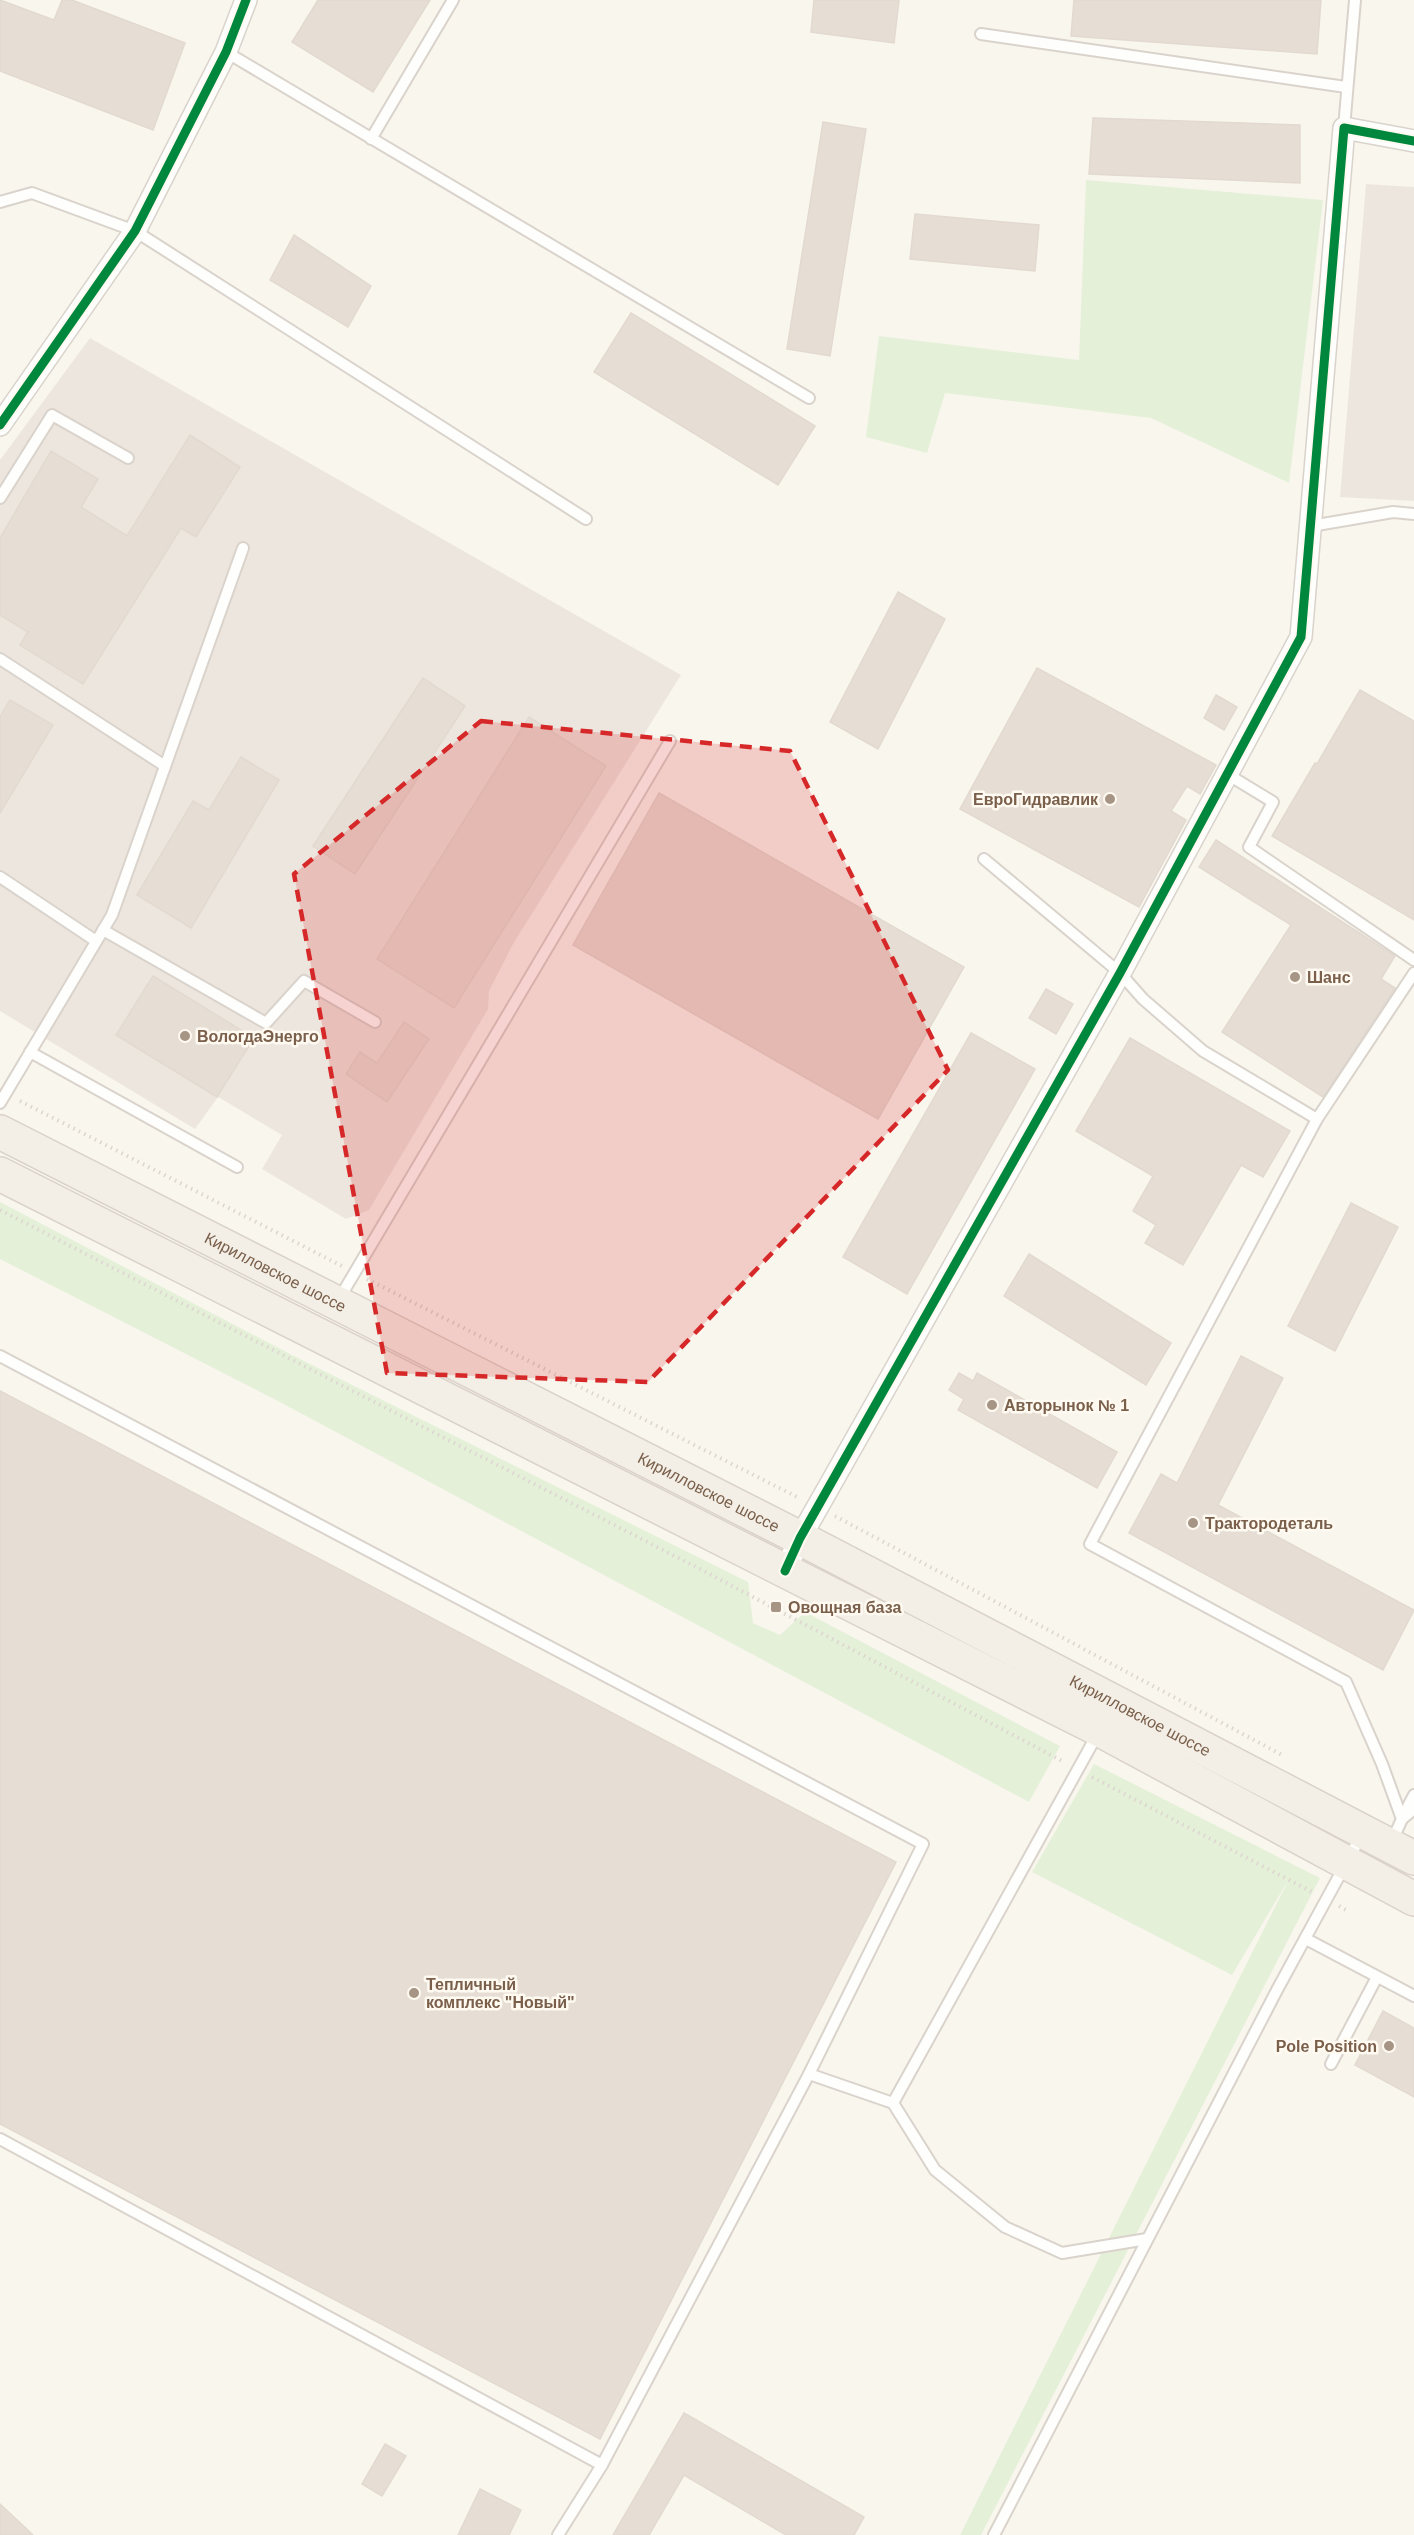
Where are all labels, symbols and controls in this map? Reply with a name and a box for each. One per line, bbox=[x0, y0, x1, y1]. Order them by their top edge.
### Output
place label: ЕвроГидравлик bbox=[973, 791, 1099, 808]
marker: ЕвроГидравлик bbox=[1103, 792, 1117, 806]
place label: Шанс bbox=[1307, 969, 1351, 986]
marker: Шанс bbox=[1288, 970, 1302, 984]
place label: ВологдаЭнерго bbox=[197, 1028, 319, 1045]
marker: ВологдаЭнерго bbox=[178, 1029, 192, 1043]
street label: Кирилловское шоссе bbox=[202, 1229, 349, 1315]
place label: Авторынок № 1 bbox=[1004, 1397, 1129, 1414]
marker: Авторынок № 1 bbox=[985, 1398, 999, 1412]
street label: Кирилловское шоссе bbox=[635, 1449, 782, 1535]
place label: Трактородеталь bbox=[1205, 1515, 1333, 1532]
marker: Трактородеталь bbox=[1186, 1516, 1200, 1530]
place label: Овощная база bbox=[788, 1599, 901, 1616]
marker: Овощная база bbox=[769, 1600, 783, 1614]
street label: Кирилловское шоссе bbox=[1067, 1672, 1214, 1760]
place label: Тепличный комплекс "Новый" bbox=[426, 1976, 575, 2011]
marker: Тепличный комплекс "Новый" bbox=[407, 1986, 421, 2000]
place label: Pole Position bbox=[1276, 2038, 1377, 2055]
marker: Pole Position bbox=[1382, 2039, 1396, 2053]

